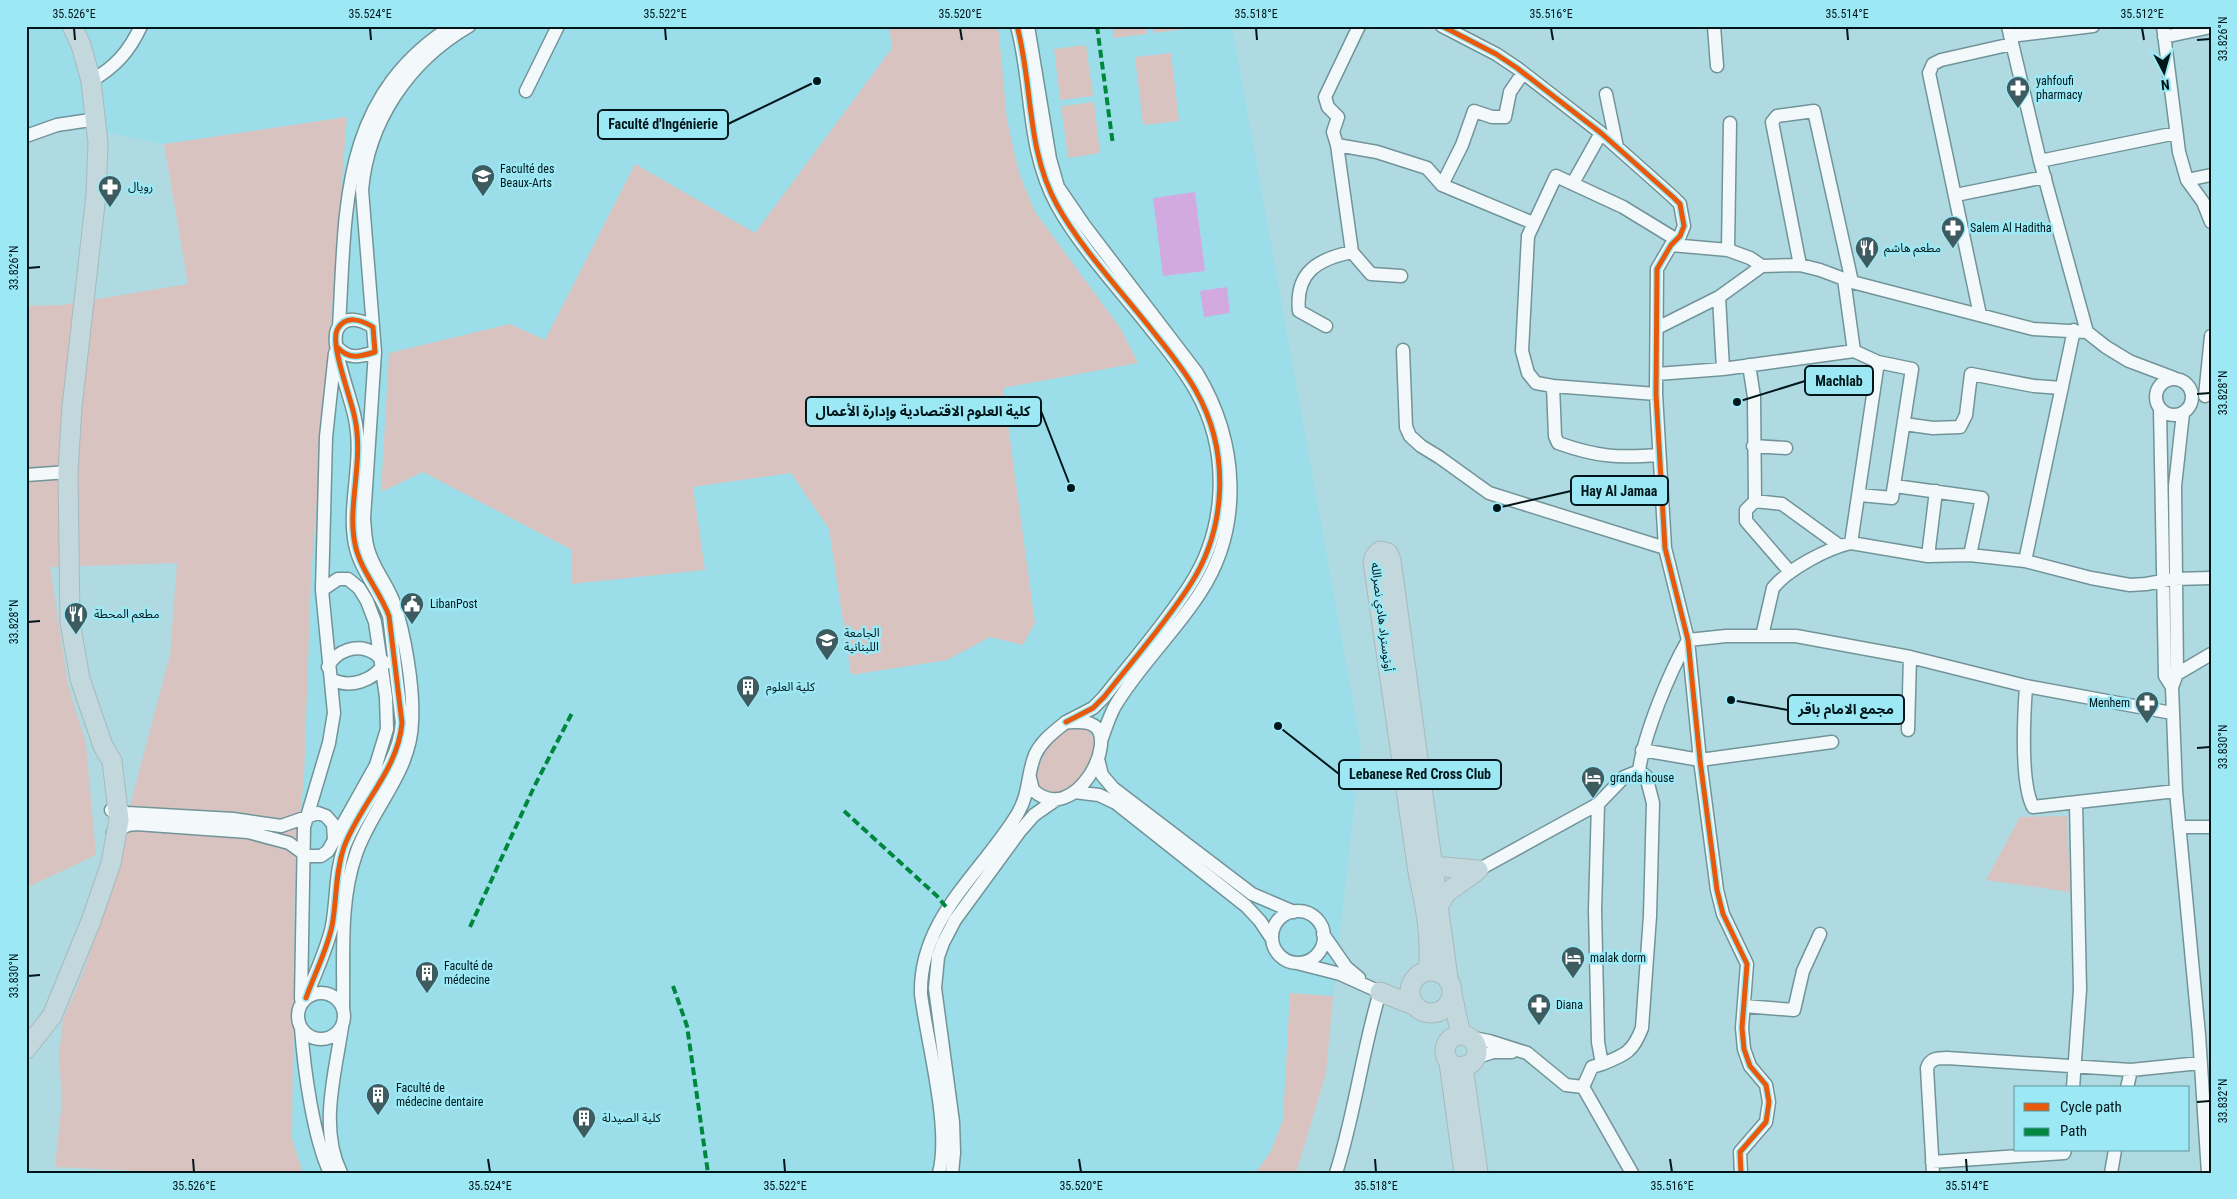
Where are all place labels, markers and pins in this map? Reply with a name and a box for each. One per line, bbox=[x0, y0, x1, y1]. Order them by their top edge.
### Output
place label: yahfoufi pharmacy bbox=[2036, 74, 2082, 102]
pharmacy icon: yahfoufi pharmacy bbox=[2005, 75, 2031, 109]
callout: Faculté d'Ingénierie bbox=[598, 110, 728, 139]
place label: Faculté des Beaux-Arts bbox=[500, 162, 554, 190]
school or university icon: Faculté des Beaux-Arts bbox=[470, 163, 496, 197]
pharmacy icon: رويال bbox=[97, 174, 123, 208]
place label: رويال bbox=[128, 180, 153, 194]
pharmacy icon: Salem Al Haditha bbox=[1940, 215, 1966, 249]
place label: Salem Al Haditha bbox=[1970, 221, 2052, 235]
restaurant icon: مطعم هاشم bbox=[1854, 235, 1880, 269]
place label: مطعم هاشم bbox=[1884, 241, 1941, 257]
callout: Machlab bbox=[1805, 366, 1873, 395]
callout: كلية العلوم الاقتصادية وإدارة الأعمال bbox=[806, 397, 1041, 426]
callout: Hay Al Jamaa bbox=[1571, 476, 1668, 505]
public building icon: LibanPost bbox=[399, 591, 425, 625]
place label: LibanPost bbox=[430, 597, 478, 611]
restaurant icon: مطعم المحطة bbox=[63, 601, 89, 635]
place label: مطعم المحطة bbox=[94, 607, 159, 623]
place label: الجامعة اللبنانية bbox=[844, 626, 880, 654]
school or university icon: الجامعة اللبنانية bbox=[814, 627, 840, 661]
building icon: كلية العلوم bbox=[735, 674, 761, 708]
place label: كلية العلوم bbox=[766, 680, 816, 696]
pharmacy icon: Menhem bbox=[2134, 690, 2160, 724]
callout: مجمع الامام باقر bbox=[1788, 695, 1904, 724]
place label: Menhem bbox=[2089, 696, 2130, 710]
callout: Lebanese Red Cross Club bbox=[1339, 760, 1501, 789]
hotel icon: granda house bbox=[1580, 765, 1606, 799]
place label: granda house bbox=[1610, 771, 1674, 785]
hotel icon: malak dorm bbox=[1560, 945, 1586, 979]
place label: malak dorm bbox=[1590, 951, 1646, 965]
place label: Faculté de médecine bbox=[444, 959, 493, 987]
building icon: Faculté de médecine bbox=[414, 960, 440, 994]
pharmacy icon: Diana bbox=[1526, 992, 1552, 1026]
place label: Diana bbox=[1556, 998, 1583, 1012]
place label: Faculté de médecine dentaire bbox=[396, 1081, 484, 1109]
building icon: Faculté de médecine dentaire bbox=[365, 1082, 391, 1116]
building icon: كلية الصيدلة bbox=[571, 1105, 597, 1139]
place label: كلية الصيدلة bbox=[602, 1111, 662, 1125]

